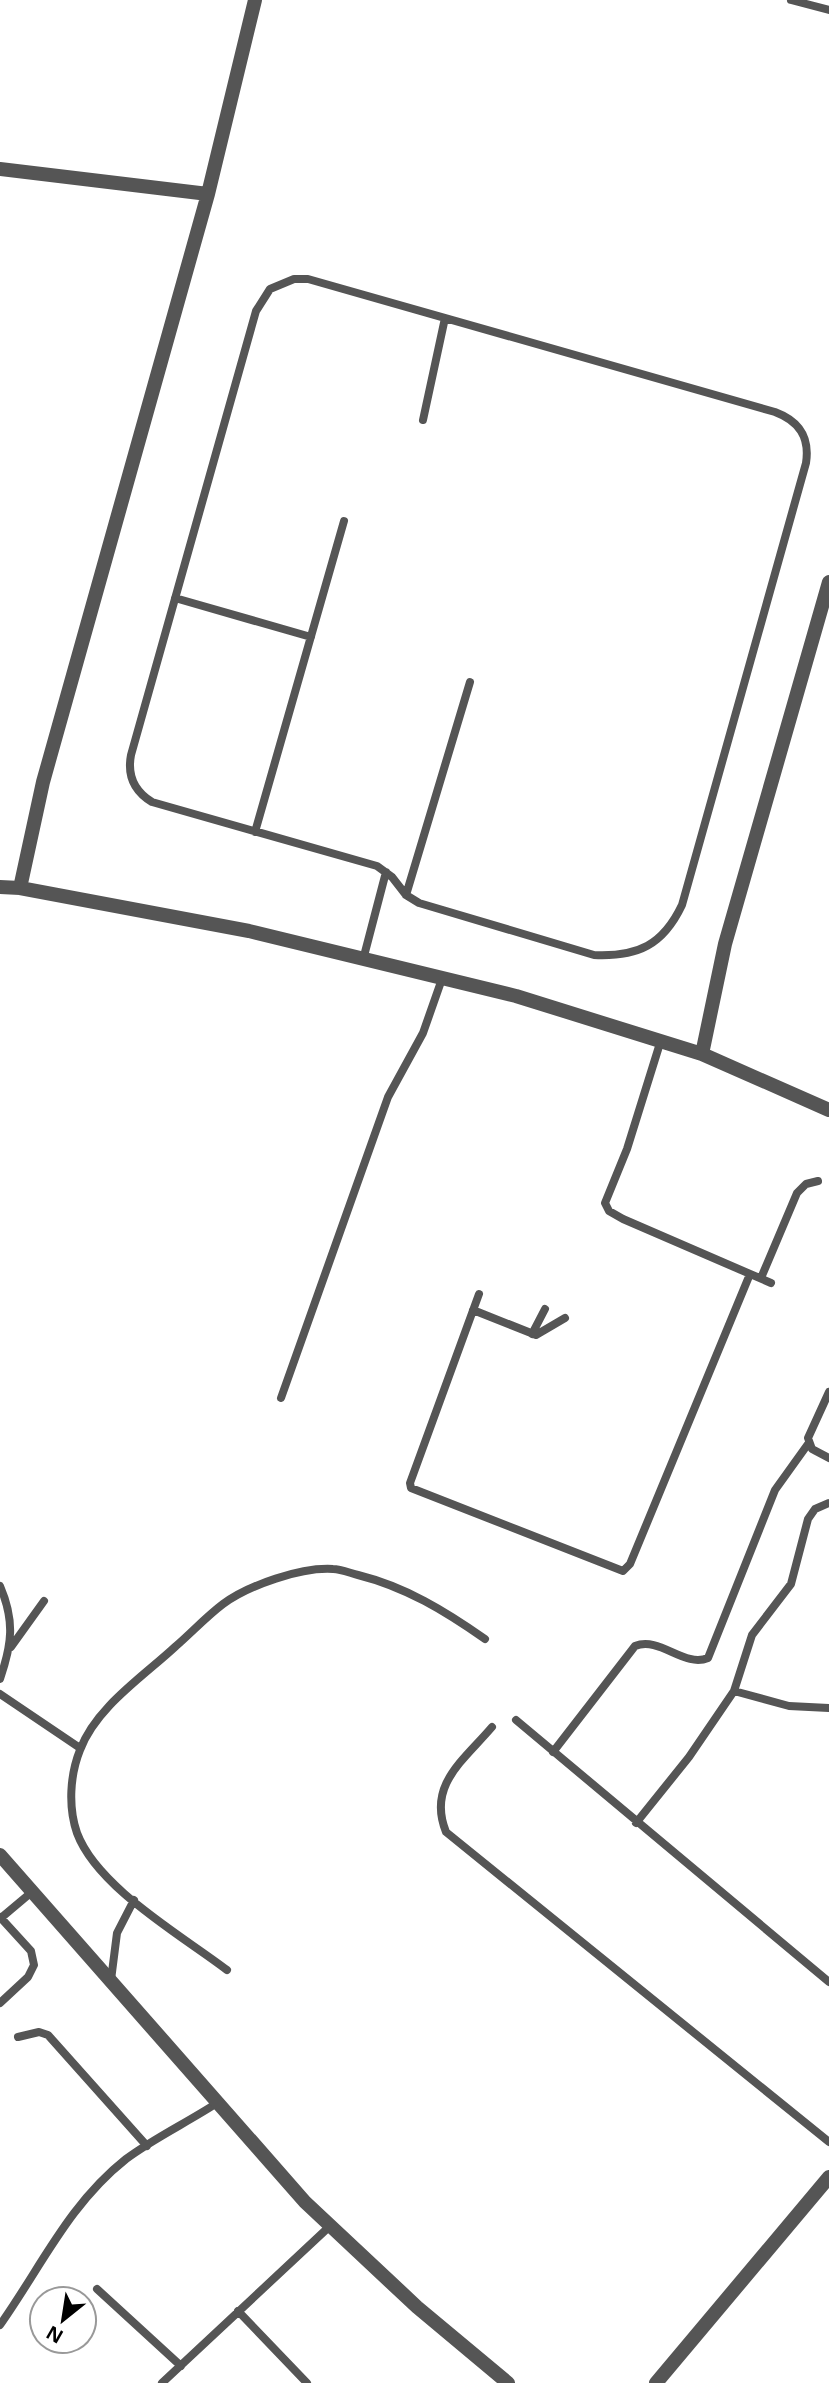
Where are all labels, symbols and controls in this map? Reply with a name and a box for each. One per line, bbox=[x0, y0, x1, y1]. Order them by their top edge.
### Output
north arrow bbox=[28, 2285, 98, 2355]
text: N bbox=[41, 2320, 68, 2350]

